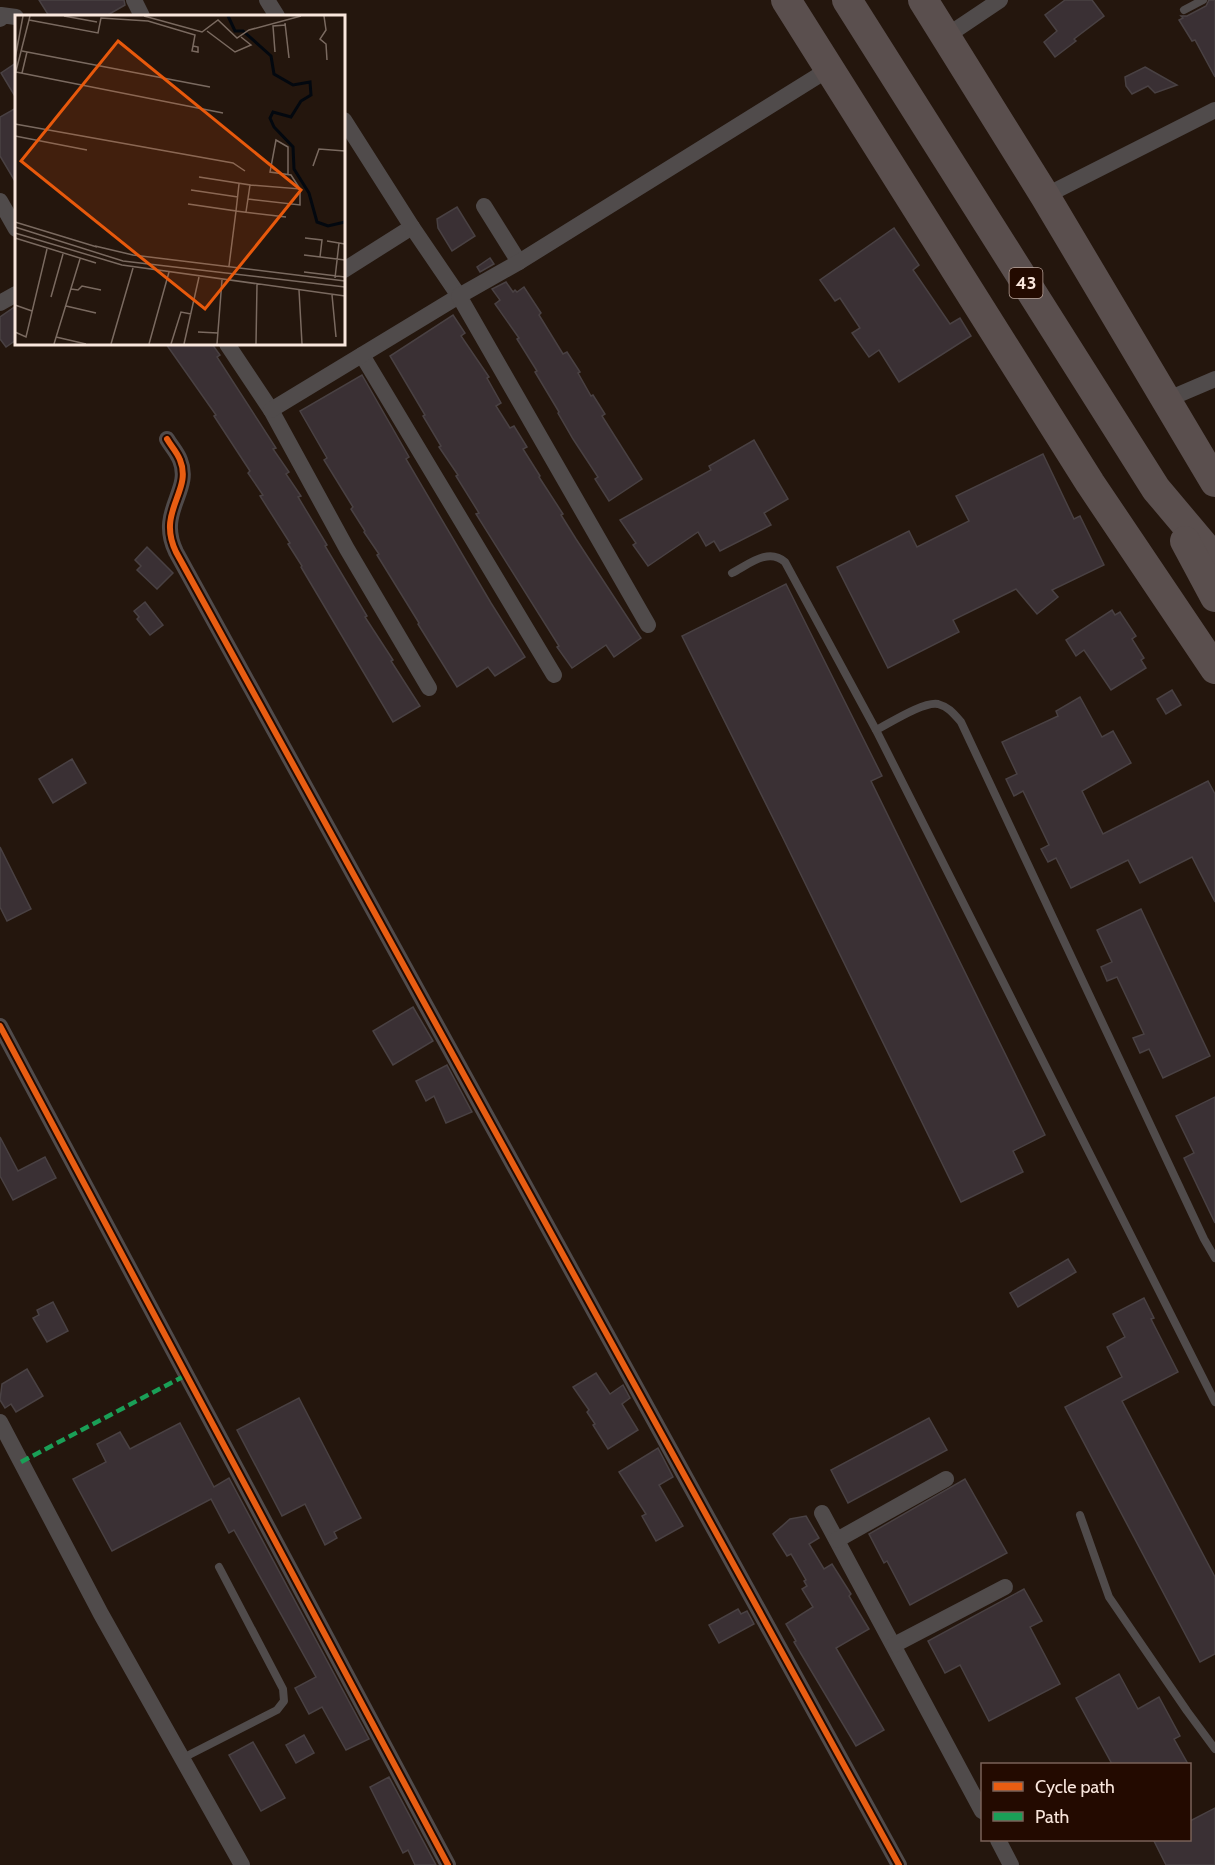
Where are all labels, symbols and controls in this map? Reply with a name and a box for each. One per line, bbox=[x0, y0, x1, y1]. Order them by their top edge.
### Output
inset map bbox=[15, 15, 345, 345]
road number: 43 bbox=[1010, 268, 1042, 298]
legend bbox=[981, 1763, 1191, 1841]
text: Cycle path bbox=[1035, 1776, 1115, 1798]
text: Path bbox=[1035, 1806, 1069, 1828]

